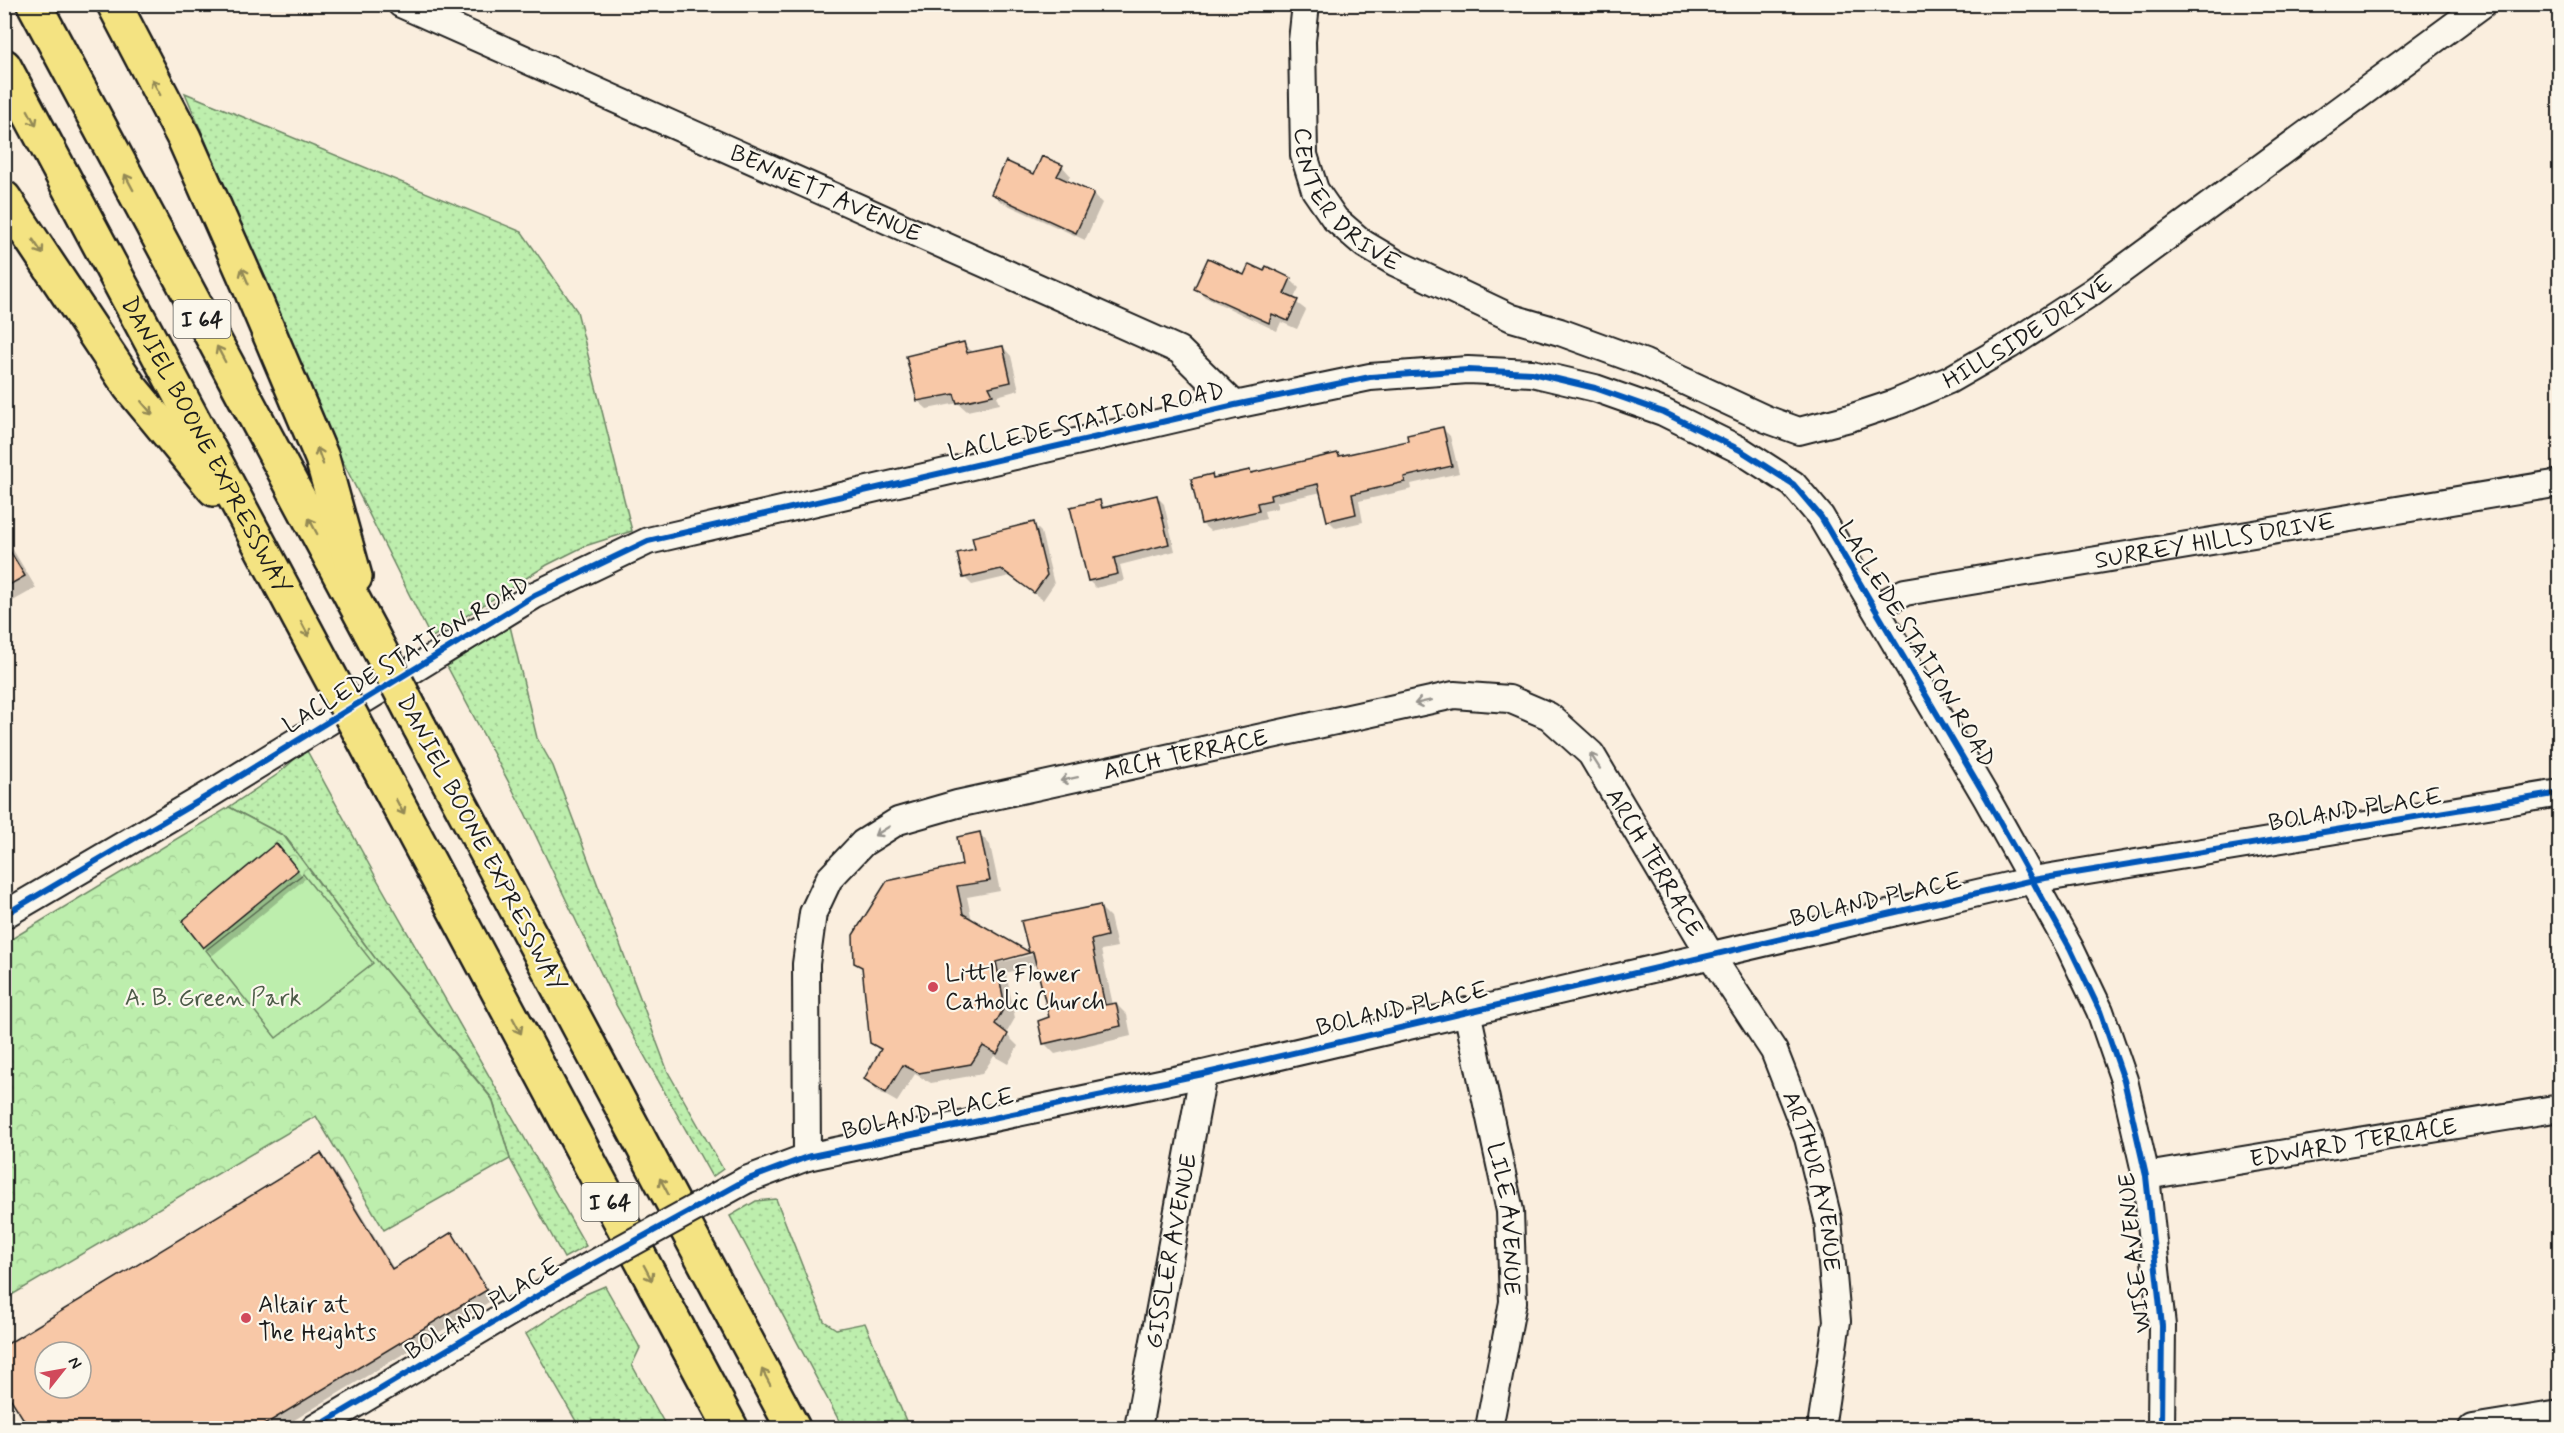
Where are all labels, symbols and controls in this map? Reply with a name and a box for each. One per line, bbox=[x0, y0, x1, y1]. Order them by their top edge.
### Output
one-way arrow bbox=[150, 78, 161, 96]
one-way arrow bbox=[27, 108, 38, 126]
street label: CENTER DRIVE bbox=[1287, 127, 1406, 279]
street label: BENNETT AVENUE bbox=[725, 138, 926, 250]
one-way arrow bbox=[123, 174, 135, 191]
one-way arrow bbox=[31, 238, 44, 255]
one-way arrow bbox=[239, 267, 250, 285]
street label: HILLSIDE DRIVE bbox=[1938, 268, 2120, 397]
street label: DANIEL BOONE EXPRESSWAY bbox=[113, 292, 297, 600]
road number: I 64 bbox=[174, 300, 230, 338]
one-way arrow bbox=[215, 346, 227, 363]
street label: LACLEDE STATION ROAD bbox=[945, 376, 1228, 469]
one-way arrow bbox=[140, 400, 154, 415]
one-way arrow bbox=[314, 447, 325, 466]
street label: SURREY HILLS DRIVE bbox=[2093, 507, 2337, 577]
street label: LACLEDE STATION ROAD bbox=[1830, 516, 2002, 774]
one-way arrow bbox=[307, 518, 318, 536]
street label: LACLEDE STATION ROAD bbox=[278, 569, 536, 741]
one-way arrow bbox=[300, 620, 311, 638]
street label: DANIEL BOONE EXPRESSWAY bbox=[389, 689, 573, 998]
one-way arrow bbox=[1414, 696, 1433, 708]
street label: ARCH TERRACE bbox=[1100, 722, 1271, 788]
one-way arrow bbox=[1588, 753, 1601, 770]
one-way arrow bbox=[1060, 774, 1079, 786]
street label: BOLAND PLACE bbox=[2266, 781, 2444, 840]
street label: ARCH TERRACE bbox=[1598, 783, 1710, 943]
one-way arrow bbox=[394, 798, 406, 816]
one-way arrow bbox=[874, 826, 891, 838]
street label: BOLAND PLACE bbox=[1787, 866, 1965, 935]
place label: Little Flower Catholic Church bbox=[945, 959, 1105, 1018]
street label: BOLAND PLACE bbox=[1313, 975, 1491, 1044]
marker: Little Flower Catholic Church bbox=[926, 980, 940, 994]
park label: A. B. Green Park bbox=[125, 983, 301, 1014]
one-way arrow bbox=[511, 1017, 523, 1035]
street label: BOLAND PLACE bbox=[839, 1081, 1017, 1148]
street label: ARTHUR AVENUE bbox=[1774, 1087, 1847, 1273]
street label: EDWARD TERRACE bbox=[2248, 1111, 2459, 1176]
street label: LILE AVENUE bbox=[1479, 1140, 1527, 1296]
street label: GISSLER AVENUE bbox=[1139, 1151, 1205, 1351]
street label: WISE AVENUE bbox=[2112, 1171, 2159, 1335]
one-way arrow bbox=[658, 1178, 669, 1196]
road number: I 64 bbox=[582, 1183, 638, 1221]
street label: BOLAND PLACE bbox=[400, 1251, 566, 1368]
one-way arrow bbox=[643, 1263, 654, 1281]
place label: Altair at The Heights bbox=[258, 1290, 377, 1349]
marker: Altair at The Heights bbox=[239, 1311, 253, 1325]
north arrow bbox=[33, 1340, 93, 1400]
text: N bbox=[63, 1353, 86, 1373]
one-way arrow bbox=[760, 1369, 772, 1386]

